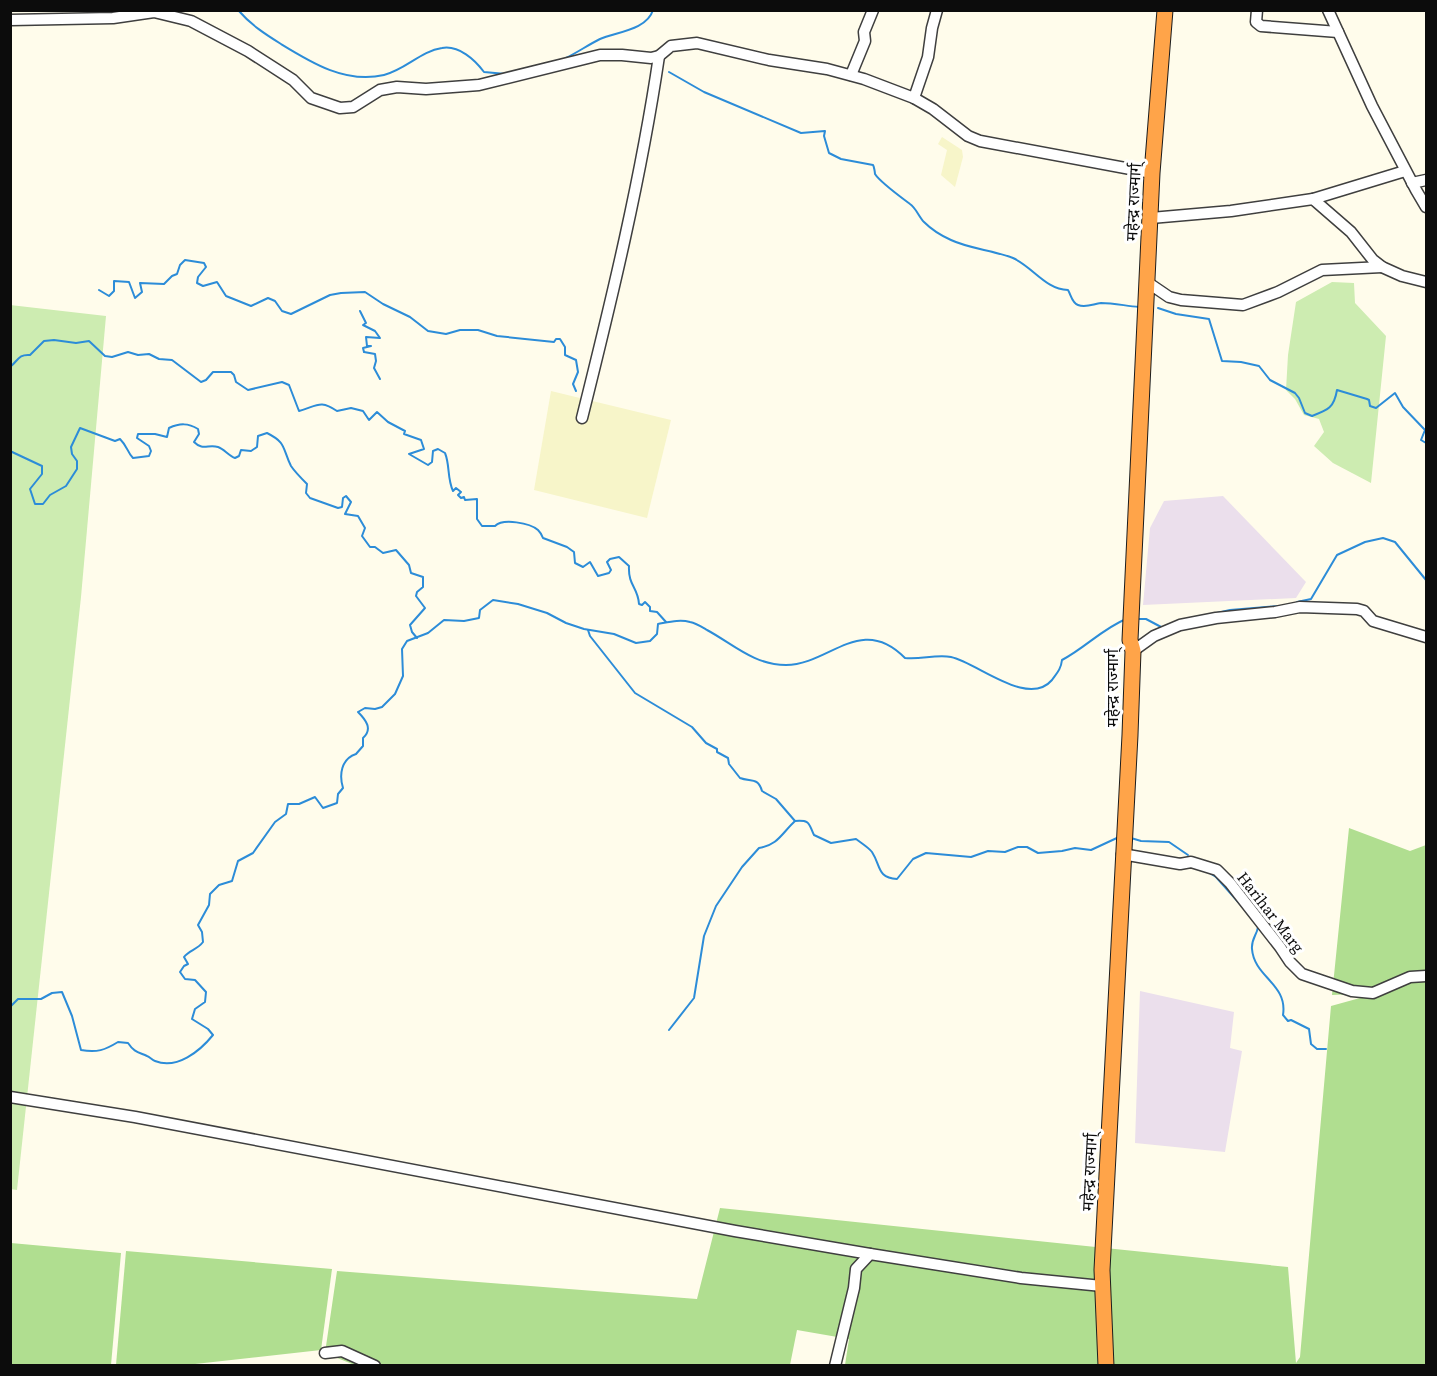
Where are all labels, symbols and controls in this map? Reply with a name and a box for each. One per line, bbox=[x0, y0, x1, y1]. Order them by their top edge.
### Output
street label: महेन्द्र राज्मार्ग् bbox=[1120, 160, 1146, 241]
street label: महेन्द्र राज्मार्ग् bbox=[1101, 646, 1123, 727]
street label: Harihar Marg bbox=[1232, 867, 1310, 957]
street label: महेन्द्र राज्मार्ग् bbox=[1076, 1130, 1102, 1211]

